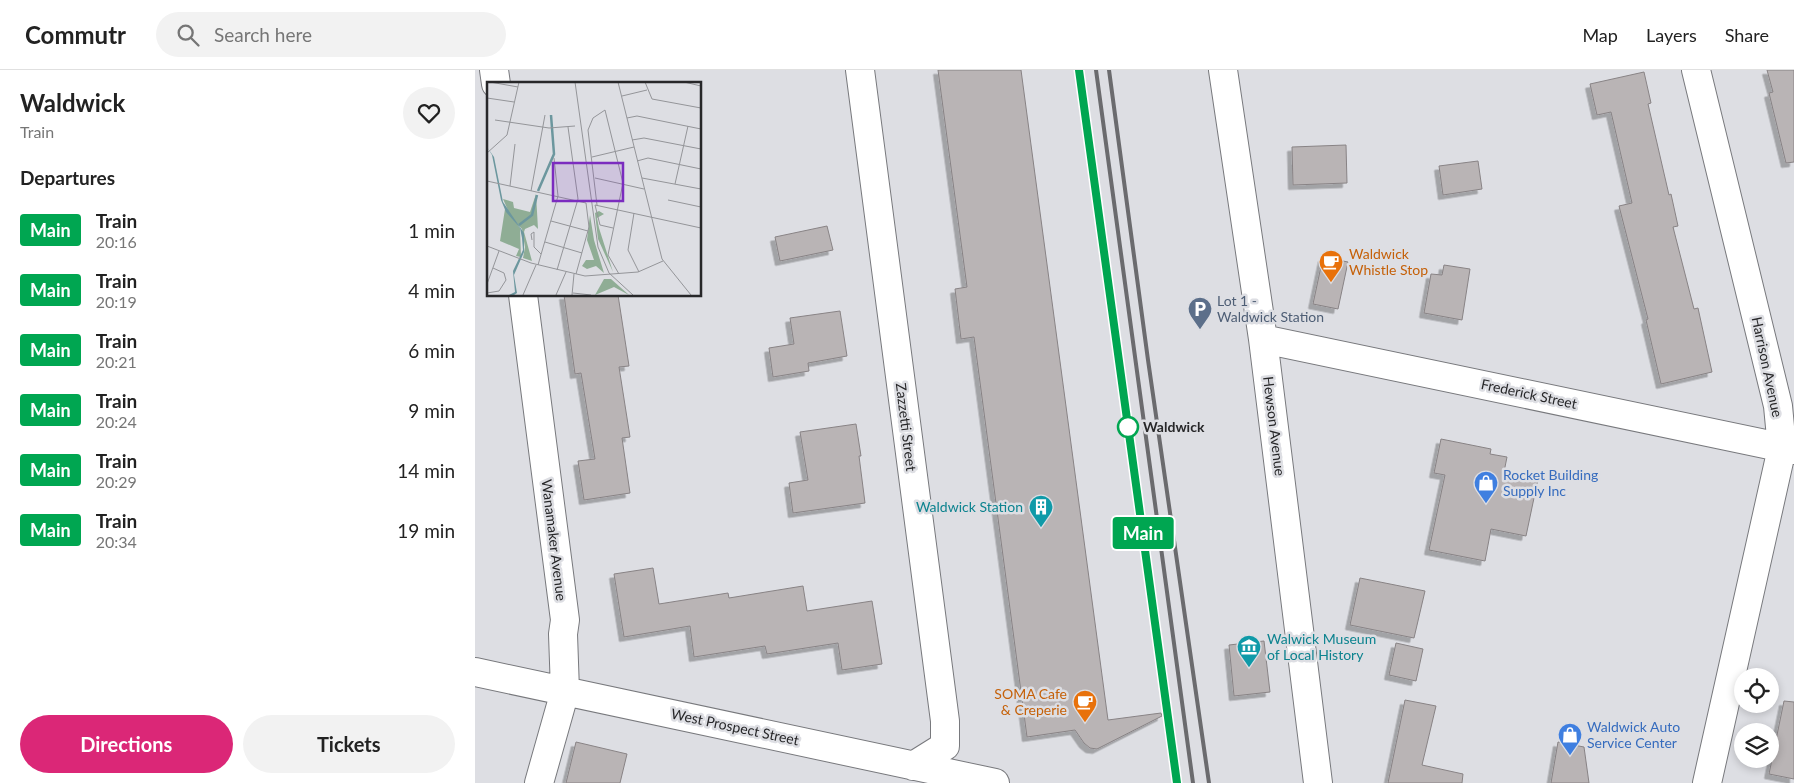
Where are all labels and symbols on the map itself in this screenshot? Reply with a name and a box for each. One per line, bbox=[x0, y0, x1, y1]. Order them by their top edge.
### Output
inset map bbox=[487, 82, 701, 296]
place label: Waldwick Whistle Stop bbox=[1349, 245, 1428, 278]
cafe icon: Waldwick Whistle Stop bbox=[1318, 249, 1344, 283]
place label: Lot 1 - Waldwick Station bbox=[1217, 292, 1324, 325]
parking icon: Lot 1 - Waldwick Station bbox=[1187, 296, 1213, 330]
street label: Harrison Avenue bbox=[1749, 315, 1786, 419]
street label: Hewson Avenue bbox=[1260, 375, 1289, 477]
street label: Frederick Street bbox=[1480, 375, 1579, 412]
street label: Zazzetti Street bbox=[893, 382, 920, 472]
marker: Waldwick bbox=[1117, 416, 1139, 438]
place label: Waldwick bbox=[1143, 418, 1205, 435]
place label: Rocket Building Supply Inc bbox=[1503, 466, 1598, 499]
shop icon: Rocket Building Supply Inc bbox=[1473, 470, 1499, 504]
street label: Wanamaker Avenue bbox=[539, 478, 570, 602]
building icon: Waldwick Station bbox=[1028, 494, 1054, 528]
place label: Waldwick Station bbox=[916, 498, 1023, 515]
line badge: Main bbox=[1108, 517, 1178, 549]
place label: Walwick Museum of Local History bbox=[1267, 630, 1376, 663]
museum icon: Walwick Museum of Local History bbox=[1236, 634, 1262, 668]
place label: SOMA Cafe & Creperie bbox=[994, 685, 1067, 718]
cafe icon: SOMA Cafe & Creperie bbox=[1072, 689, 1098, 723]
street label: West Prospect Street bbox=[670, 705, 801, 748]
place label: Waldwick Auto Service Center bbox=[1587, 718, 1680, 751]
shop icon: Waldwick Auto Service Center bbox=[1557, 722, 1583, 756]

